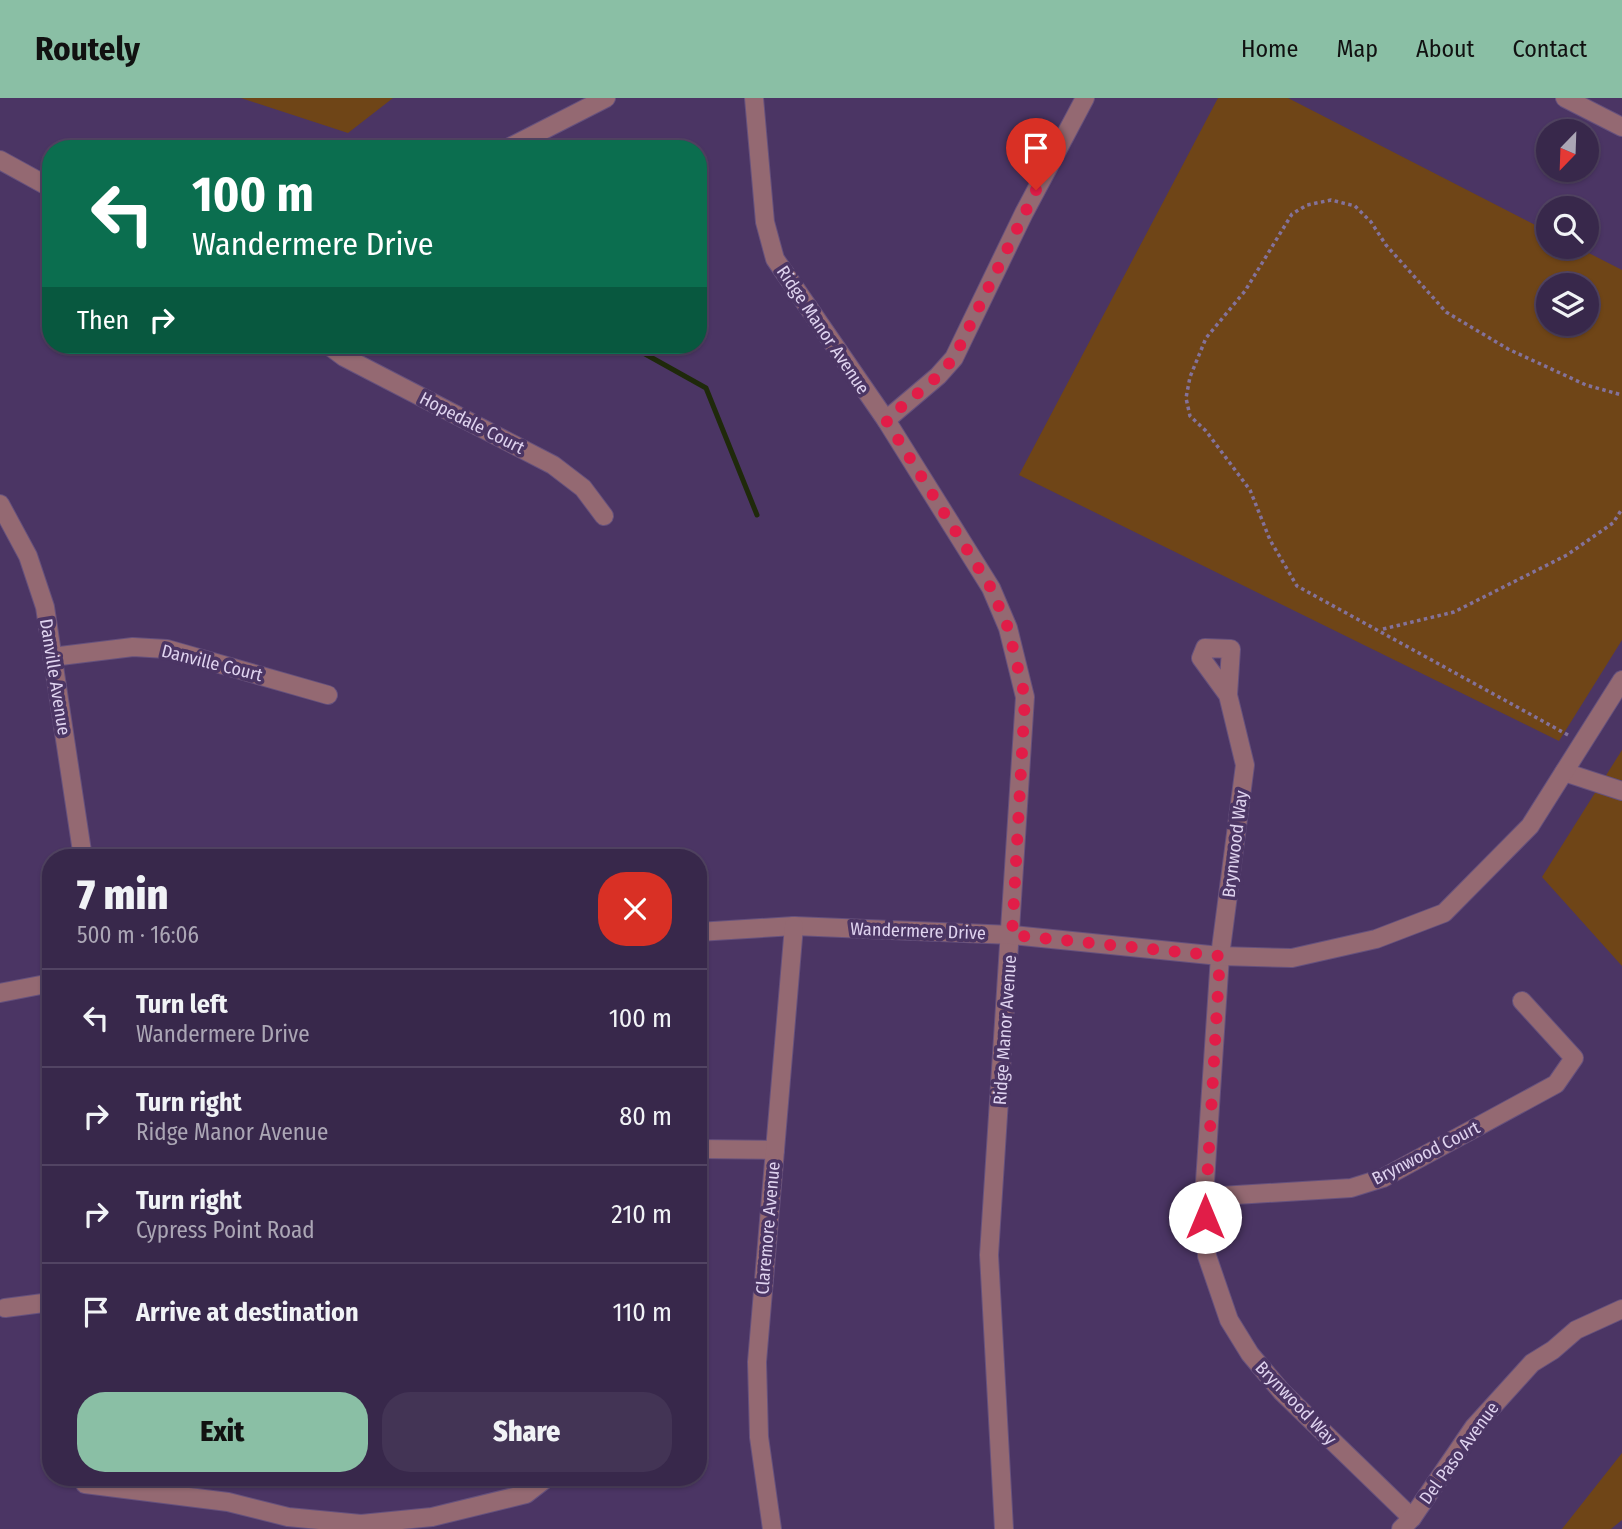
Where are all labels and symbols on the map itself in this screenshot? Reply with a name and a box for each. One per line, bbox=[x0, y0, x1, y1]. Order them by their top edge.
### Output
pin bbox=[1006, 118, 1066, 190]
north arrow bbox=[1536, 119, 1600, 182]
street label: Ridge Manor Avenue bbox=[772, 261, 874, 399]
street label: Hopedale Court bbox=[416, 387, 528, 459]
street label: Danville Avenue bbox=[35, 617, 75, 737]
street label: Danville Court bbox=[159, 640, 265, 686]
street label: Brynwood Way bbox=[1218, 789, 1252, 899]
street label: Wandermere Drive bbox=[850, 918, 986, 944]
street label: Ridge Manor Avenue bbox=[989, 954, 1021, 1106]
street label: Brynwood Court bbox=[1368, 1116, 1484, 1190]
street label: Claremore Avenue bbox=[751, 1160, 785, 1295]
position arrow bbox=[1168, 1180, 1242, 1254]
street label: Brynwood Way bbox=[1251, 1357, 1341, 1449]
street label: Del Paso Avenue bbox=[1415, 1398, 1504, 1508]

